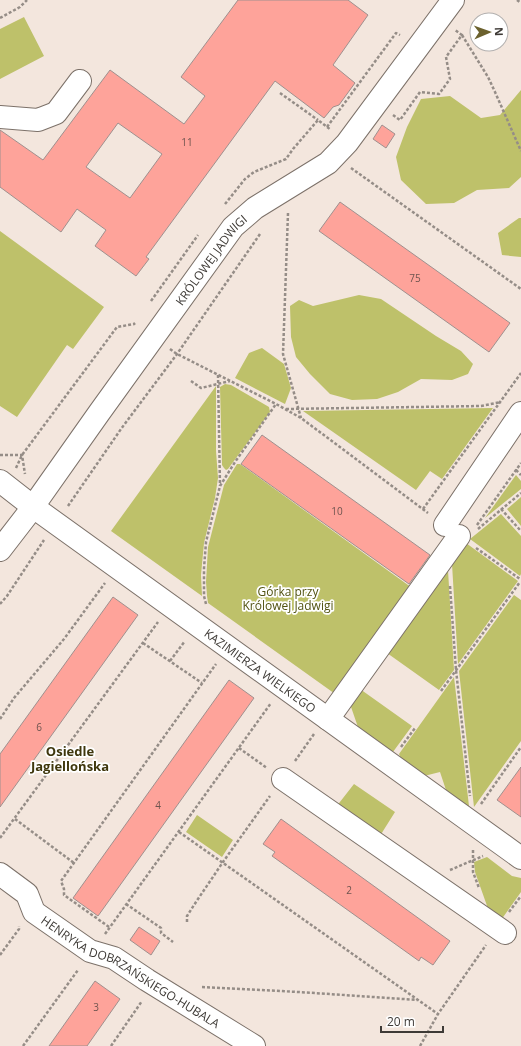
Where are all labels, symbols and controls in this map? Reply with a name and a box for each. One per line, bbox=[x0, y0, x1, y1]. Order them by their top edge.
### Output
north arrow bbox=[469, 12, 509, 52]
text: N bbox=[492, 27, 507, 36]
house number: 11 bbox=[181, 135, 193, 149]
street label: KRÓLOWEJ JADWIGI bbox=[171, 210, 250, 308]
house number: 75 bbox=[409, 271, 421, 285]
house number: 10 bbox=[331, 504, 343, 518]
park label: Górka przy Królowej Jadwigi bbox=[242, 583, 334, 614]
street label: KAZIMIERZA WIELKIEGO bbox=[201, 624, 320, 716]
house number: 6 bbox=[36, 720, 42, 734]
district label: Osiedle Jagiellońska bbox=[30, 742, 109, 775]
house number: 4 bbox=[155, 798, 161, 812]
house number: 2 bbox=[346, 883, 352, 897]
street label: HENRYKA DOBRZAŃSKIEGO-HUBALA bbox=[38, 911, 224, 1032]
house number: 3 bbox=[93, 1000, 99, 1014]
scale bar bbox=[381, 1008, 443, 1034]
text: 20 m bbox=[387, 1013, 415, 1030]

